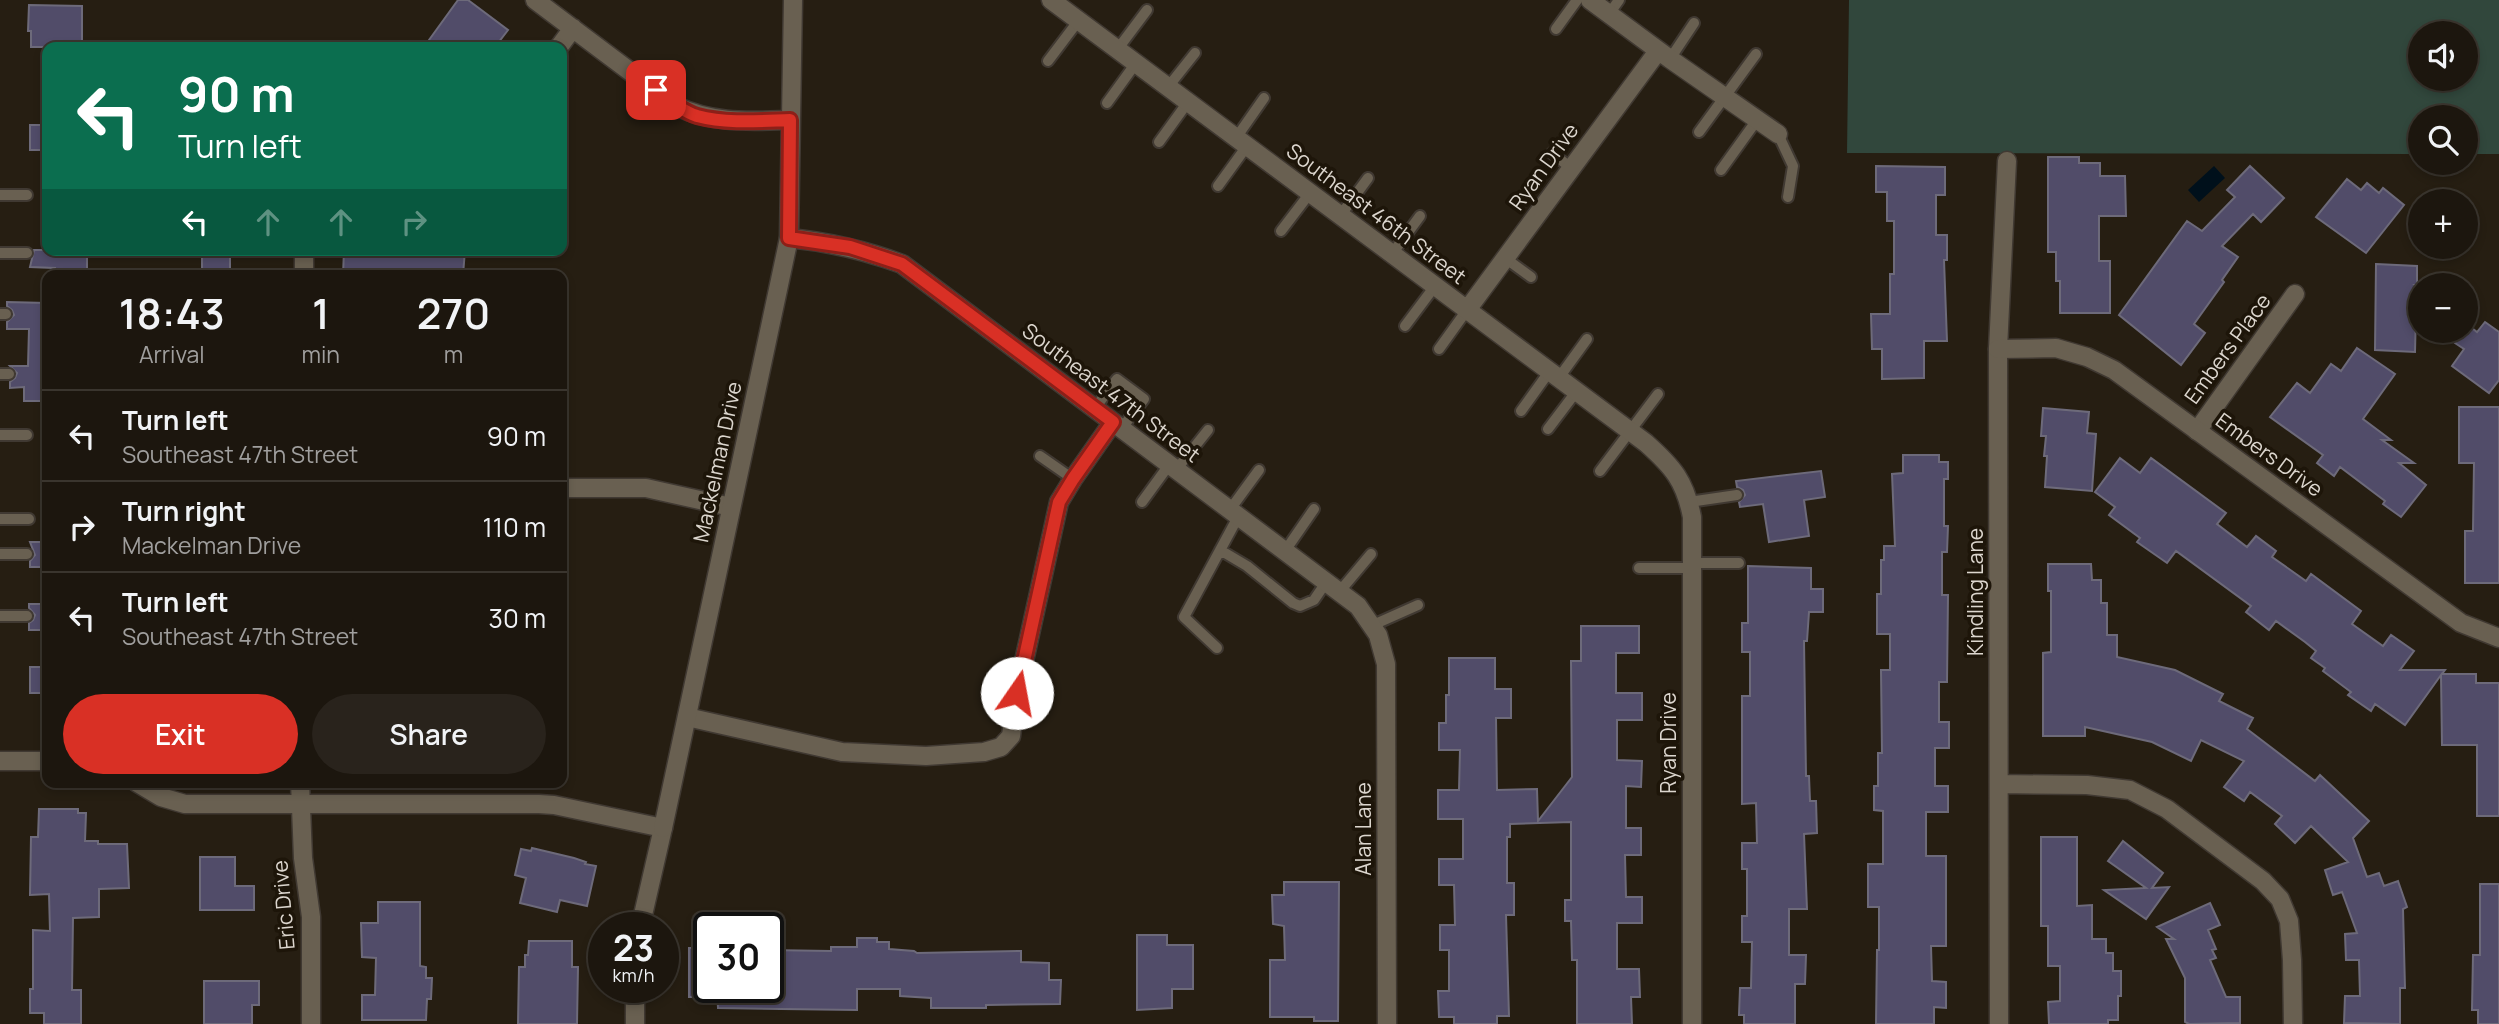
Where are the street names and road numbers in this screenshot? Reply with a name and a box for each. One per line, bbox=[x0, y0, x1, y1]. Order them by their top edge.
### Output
street label: Ryan Drive bbox=[1502, 117, 1584, 216]
street label: Southeast 46th Street bbox=[1281, 136, 1472, 290]
street label: Embers Place bbox=[2178, 288, 2277, 409]
street label: Southeast 47th Street bbox=[1017, 316, 1206, 468]
street label: Mackelman Drive bbox=[686, 379, 748, 545]
street label: Embers Drive bbox=[2210, 406, 2329, 503]
street label: Kindling Lane bbox=[1961, 528, 1989, 656]
street label: Ryan Drive bbox=[1654, 692, 1682, 794]
street label: Alan Lane bbox=[1349, 782, 1377, 876]
street label: Eric Drive bbox=[265, 859, 301, 951]

